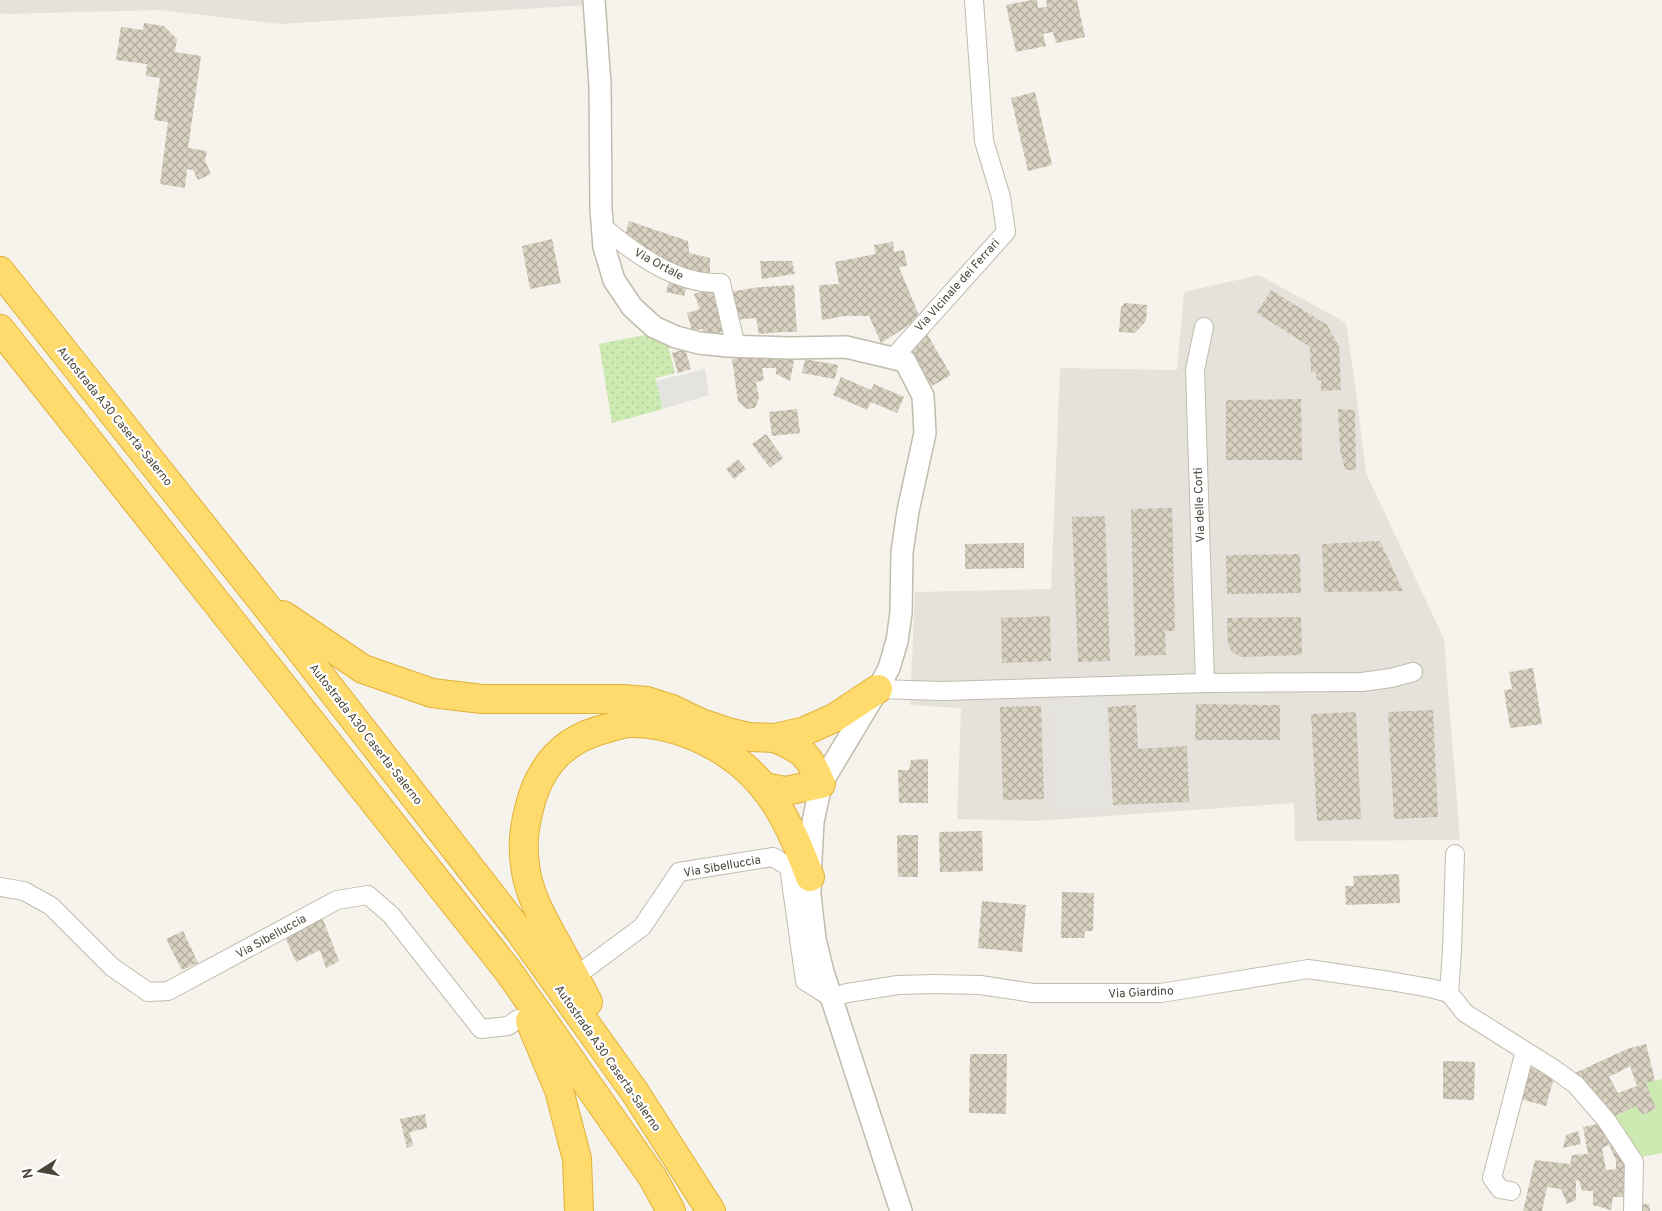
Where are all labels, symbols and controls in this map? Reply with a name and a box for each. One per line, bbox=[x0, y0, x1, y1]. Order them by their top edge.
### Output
street label: Via VIcinale dei Ferrari bbox=[912, 236, 1004, 336]
street label: Via Ortale bbox=[631, 245, 686, 285]
street label: Autostrada A30 Caserta-Salerno bbox=[53, 343, 176, 490]
street label: Via delle Corti bbox=[1191, 467, 1209, 543]
street label: Autostrada A30 Caserta-Salerno bbox=[305, 661, 426, 809]
street label: Via Sibelluccia bbox=[682, 852, 762, 882]
street label: Via Sibelluccia bbox=[233, 911, 310, 963]
street label: Autostrada A30 Caserta-Salerno bbox=[550, 982, 664, 1135]
street label: Via Giardino bbox=[1108, 983, 1175, 1003]
north arrow bbox=[15, 1146, 65, 1196]
text: N bbox=[19, 1167, 38, 1180]

